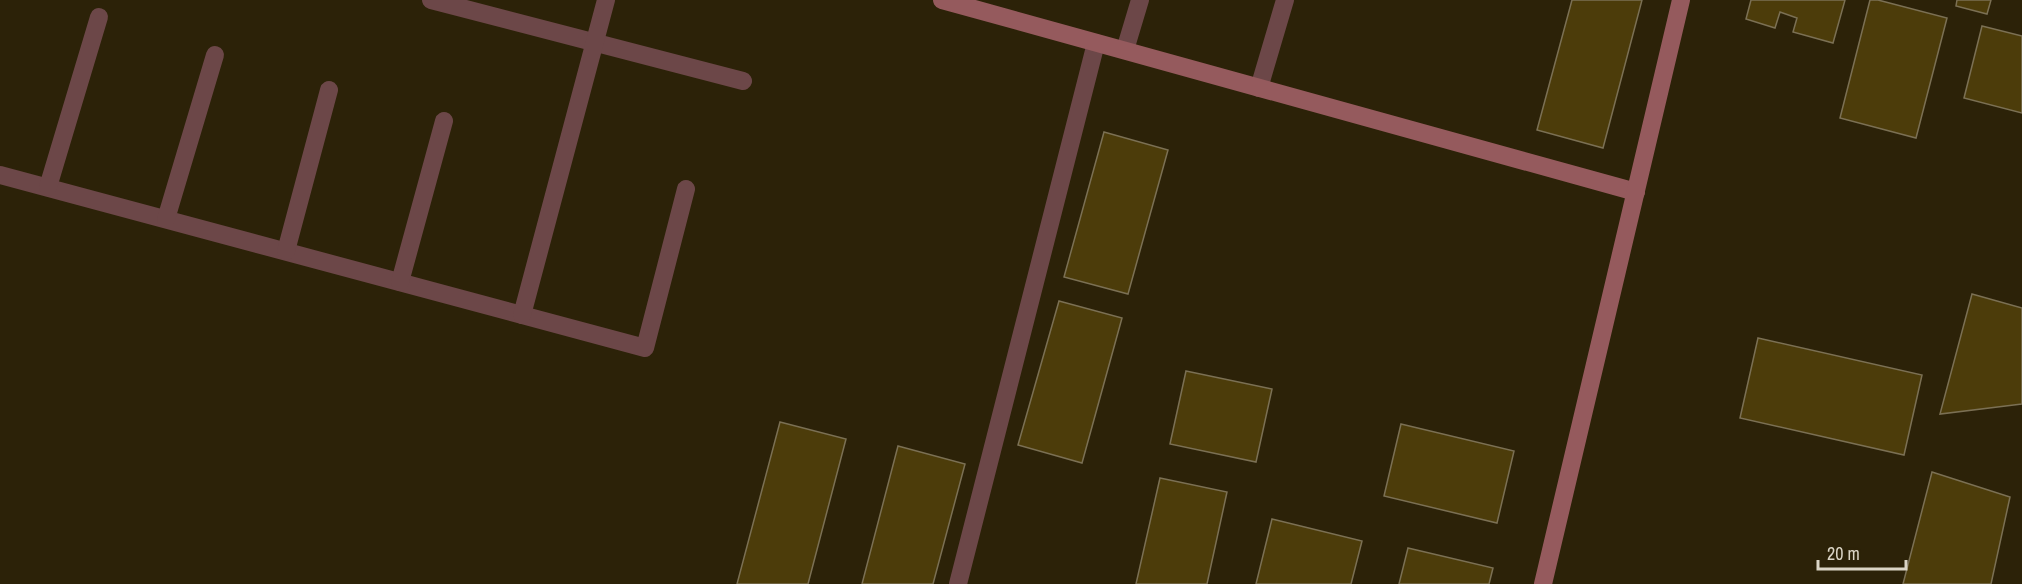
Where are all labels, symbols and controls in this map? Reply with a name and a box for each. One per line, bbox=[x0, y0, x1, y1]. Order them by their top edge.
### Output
scale bar bbox=[1818, 533, 1906, 571]
text: 20 m bbox=[1827, 541, 1860, 566]

